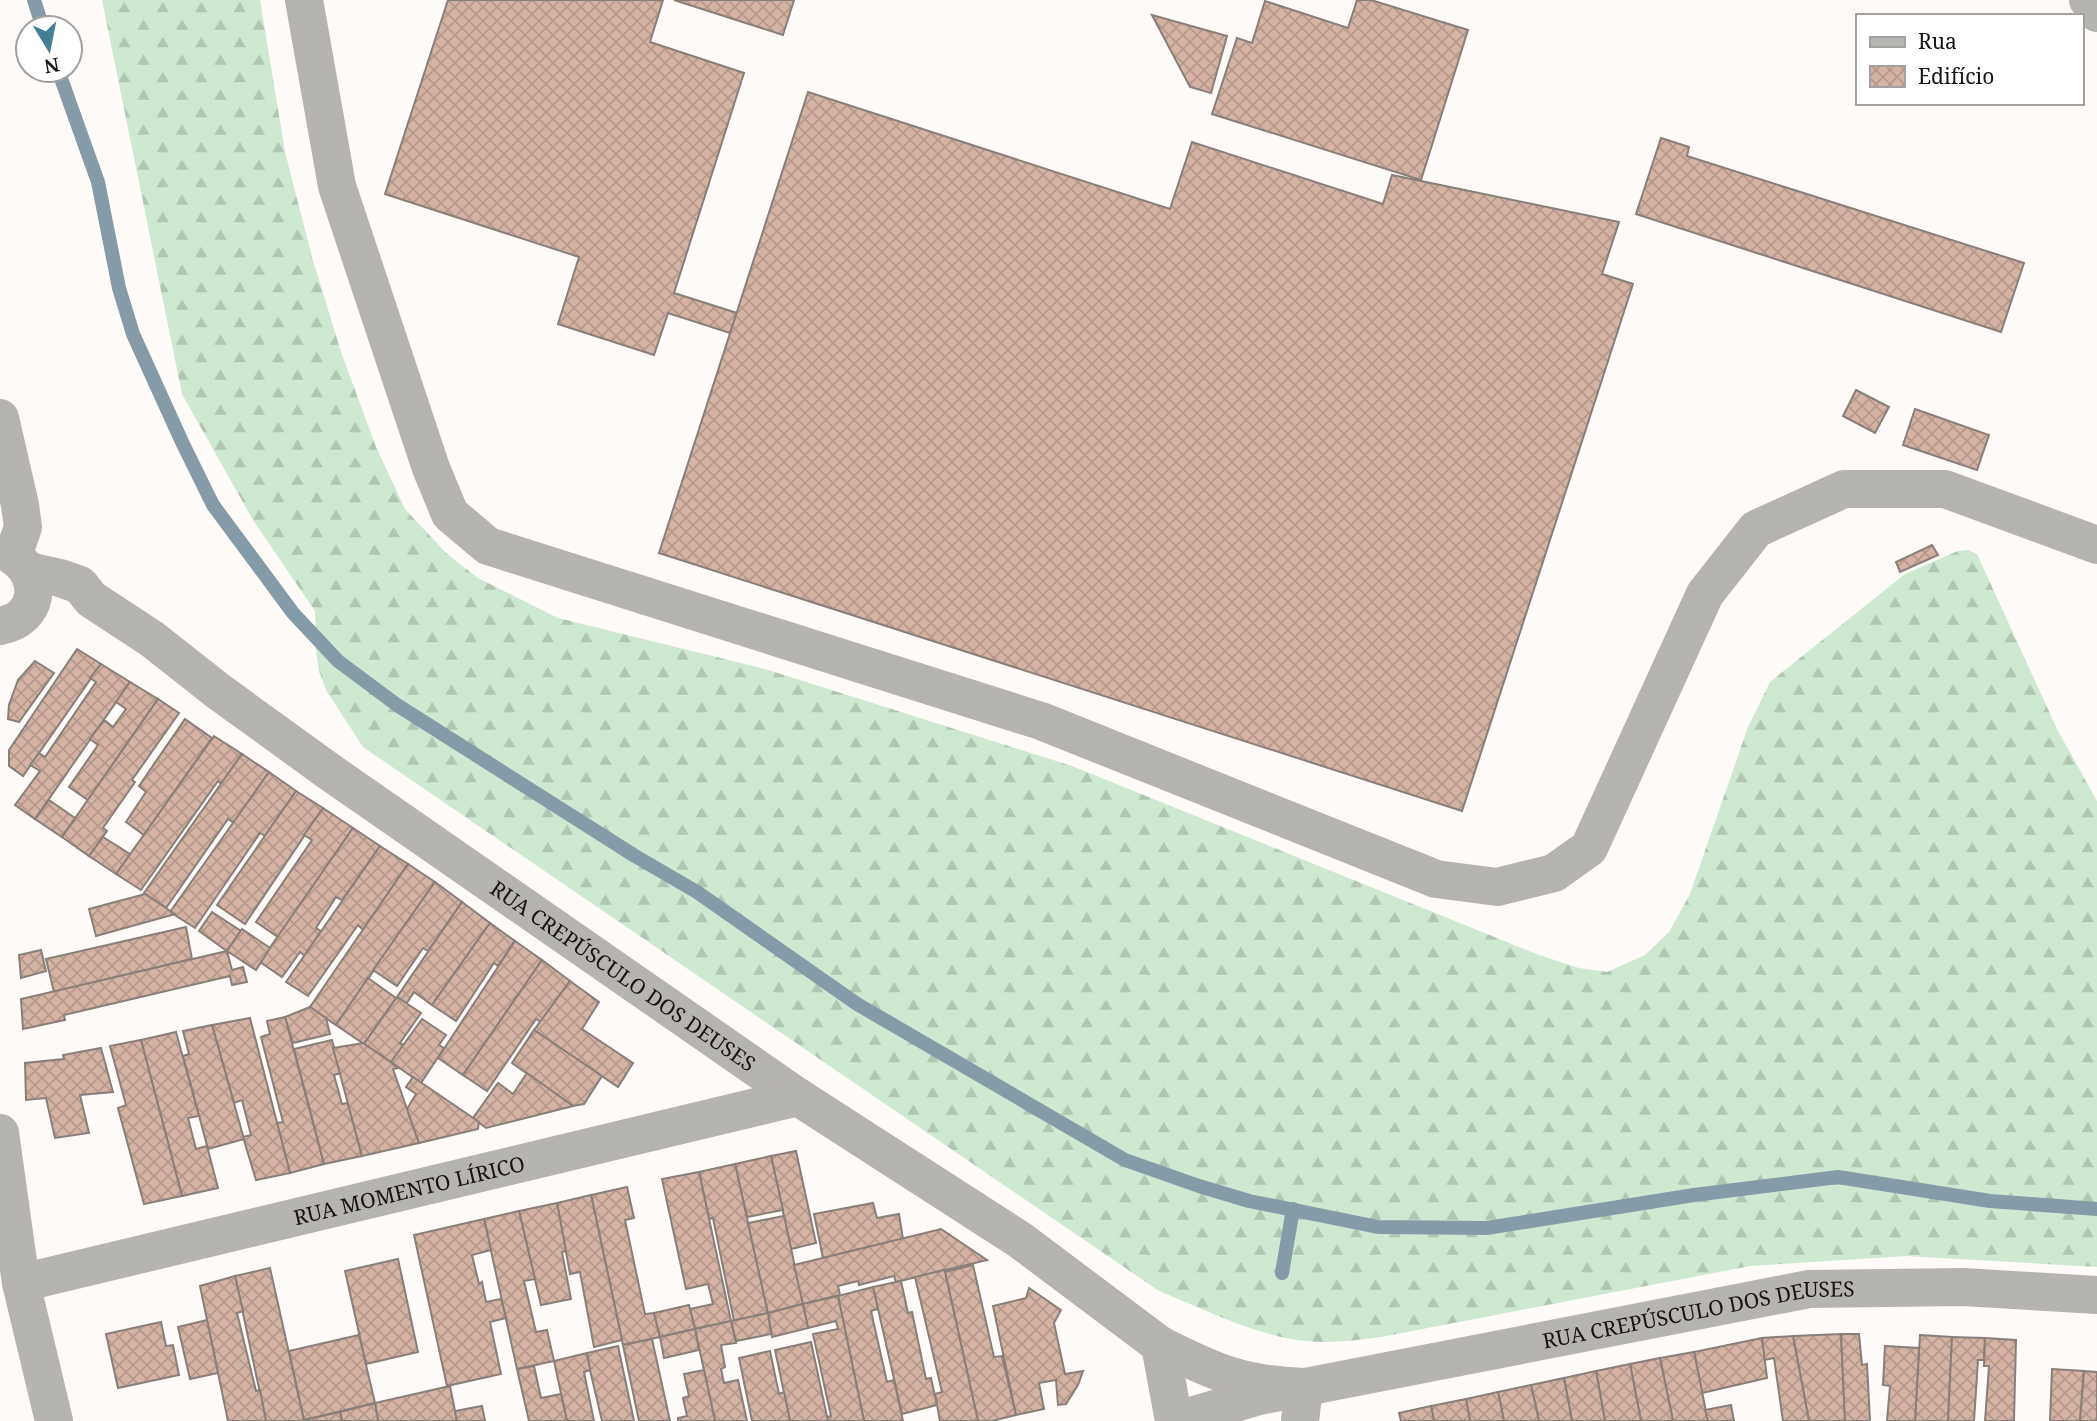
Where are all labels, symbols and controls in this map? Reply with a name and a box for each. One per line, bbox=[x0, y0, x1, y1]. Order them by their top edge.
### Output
north arrow bbox=[14, 14, 84, 84]
legend bbox=[1856, 14, 2083, 105]
text: Rua bbox=[1918, 27, 1957, 55]
text: N bbox=[42, 52, 62, 80]
text: Edifício bbox=[1918, 62, 1994, 90]
street label: RUA CREPÚSCULO DOS DEUSES bbox=[485, 874, 761, 1078]
street label: RUA MOMENTO LÍRICO bbox=[291, 1149, 528, 1231]
street label: RUA CREPÚSCULO DOS DEUSES bbox=[1540, 1274, 1855, 1355]

